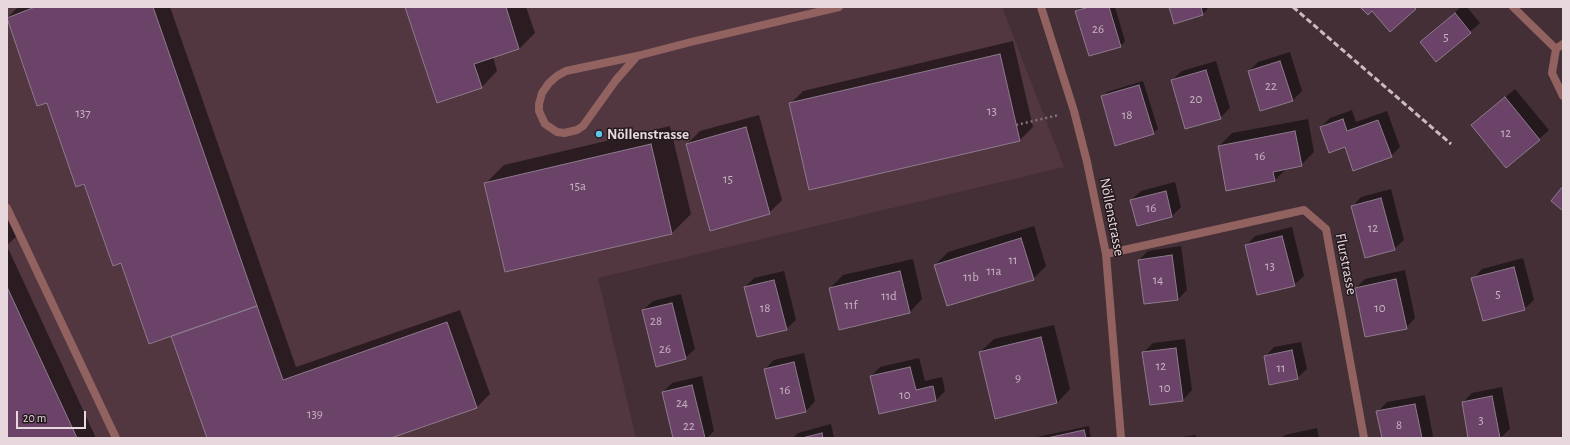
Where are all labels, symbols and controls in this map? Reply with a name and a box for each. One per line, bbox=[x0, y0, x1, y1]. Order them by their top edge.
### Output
house number: 26 bbox=[1092, 21, 1104, 37]
house number: 5 bbox=[1443, 29, 1449, 45]
house number: 22 bbox=[1265, 78, 1277, 94]
house number: 20 bbox=[1190, 91, 1202, 107]
house number: 13 bbox=[987, 103, 997, 119]
house number: 137 bbox=[75, 105, 91, 121]
house number: 18 bbox=[1122, 107, 1132, 123]
place label: Nöllenstrasse bbox=[607, 125, 689, 143]
house number: 12 bbox=[1501, 125, 1511, 141]
marker: Nöllenstrasse bbox=[594, 129, 604, 139]
house number: 16 bbox=[1255, 148, 1265, 164]
house number: 15 bbox=[723, 171, 733, 187]
street label: Nöllenstrasse bbox=[1096, 176, 1128, 258]
house number: 15a bbox=[570, 178, 586, 194]
house number: 16 bbox=[1146, 200, 1156, 216]
house number: 12 bbox=[1368, 220, 1378, 236]
street label: Flurstrasse bbox=[1331, 232, 1361, 296]
house number: 11 bbox=[1009, 252, 1017, 268]
house number: 13 bbox=[1265, 258, 1275, 274]
house number: 11a bbox=[987, 263, 1001, 279]
house number: 11b bbox=[963, 269, 979, 285]
house number: 14 bbox=[1153, 272, 1163, 288]
house number: 5 bbox=[1495, 286, 1501, 302]
house number: 11d bbox=[881, 288, 897, 304]
house number: 11f bbox=[845, 297, 857, 313]
house number: 18 bbox=[760, 300, 770, 316]
house number: 10 bbox=[1374, 300, 1386, 316]
house number: 28 bbox=[650, 313, 662, 329]
house number: 26 bbox=[659, 341, 671, 357]
house number: 12 bbox=[1156, 358, 1166, 374]
house number: 11 bbox=[1277, 360, 1285, 376]
house number: 9 bbox=[1015, 370, 1021, 386]
house number: 10 bbox=[1159, 380, 1171, 396]
house number: 16 bbox=[780, 382, 790, 398]
house number: 10 bbox=[899, 387, 911, 403]
house number: 24 bbox=[676, 395, 688, 411]
scale bar bbox=[18, 403, 88, 429]
house number: 139 bbox=[307, 406, 323, 422]
text: 20 m bbox=[23, 412, 46, 424]
house number: 3 bbox=[1478, 412, 1484, 428]
house number: 8 bbox=[1396, 417, 1402, 433]
house number: 22 bbox=[683, 418, 695, 434]

